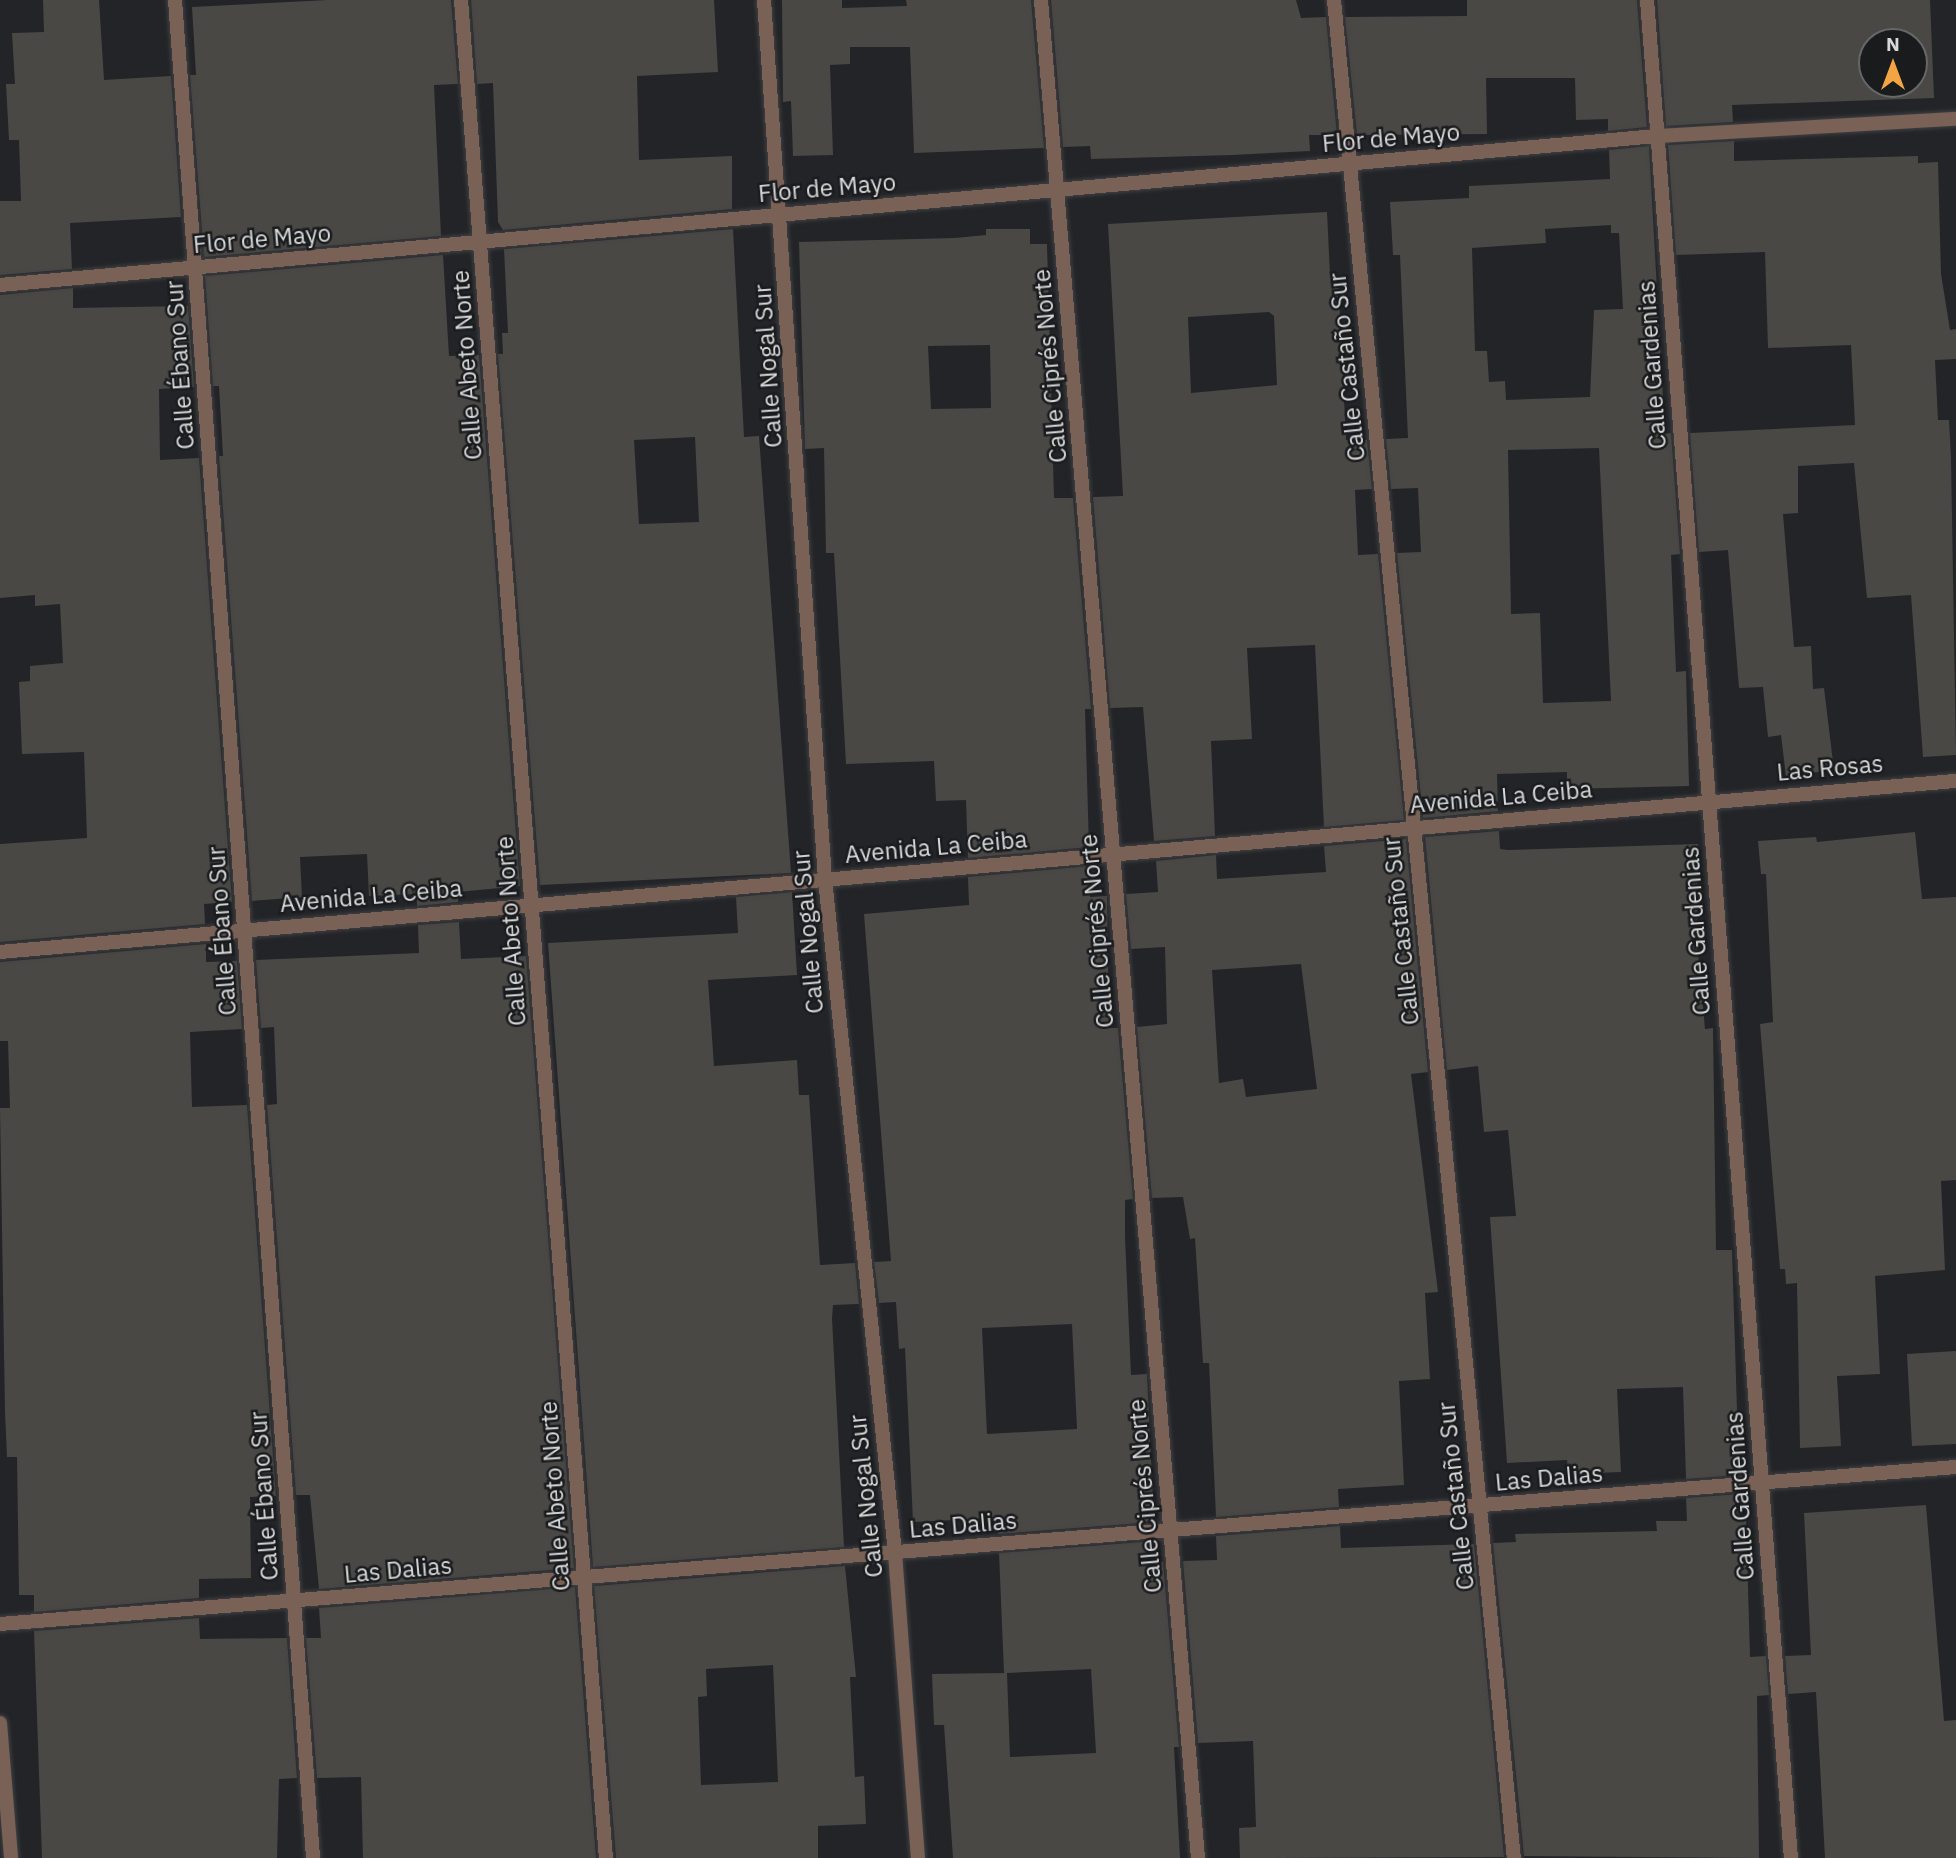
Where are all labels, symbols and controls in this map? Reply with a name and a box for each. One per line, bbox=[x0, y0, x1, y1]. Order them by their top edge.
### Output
north arrow bbox=[1858, 28, 1928, 98]
text: N bbox=[1886, 32, 1900, 56]
street label: Flor de Mayo bbox=[1321, 118, 1461, 158]
street label: Flor de Mayo bbox=[757, 168, 897, 208]
street label: Flor de Mayo bbox=[192, 219, 332, 259]
street label: Calle Ciprés Norte bbox=[1027, 268, 1073, 464]
street label: Calle Abeto Norte bbox=[446, 269, 488, 461]
street label: Calle Castaño Sur bbox=[1323, 271, 1371, 463]
street label: Calle Ébano Sur bbox=[160, 280, 200, 450]
street label: Calle Gardenias bbox=[1632, 280, 1672, 450]
street label: Calle Nogal Sur bbox=[748, 283, 788, 449]
street label: Las Rosas bbox=[1776, 749, 1884, 787]
street label: Avenida La Ceiba bbox=[1409, 775, 1593, 819]
street label: Avenida La Ceiba bbox=[844, 825, 1028, 869]
street label: Calle Ciprés Norte bbox=[1074, 833, 1120, 1029]
street label: Calle Abeto Norte bbox=[490, 835, 532, 1027]
street label: Calle Castaño Sur bbox=[1377, 835, 1425, 1027]
street label: Calle Ébano Sur bbox=[202, 846, 242, 1016]
street label: Calle Gardenias bbox=[1676, 846, 1716, 1016]
street label: Calle Nogal Sur bbox=[787, 849, 829, 1015]
street label: Avenida La Ceiba bbox=[279, 874, 463, 918]
street label: Calle Ciprés Norte bbox=[1122, 1398, 1168, 1594]
street label: Calle Abeto Norte bbox=[534, 1400, 576, 1592]
street label: Calle Castaño Sur bbox=[1432, 1400, 1480, 1592]
street label: Calle Ébano Sur bbox=[244, 1411, 284, 1581]
street label: Calle Gardenias bbox=[1720, 1411, 1760, 1581]
street label: Calle Nogal Sur bbox=[843, 1413, 889, 1579]
street label: Las Dalias bbox=[1494, 1459, 1604, 1497]
street label: Las Dalias bbox=[908, 1506, 1018, 1544]
street label: Las Dalias bbox=[343, 1551, 453, 1589]

